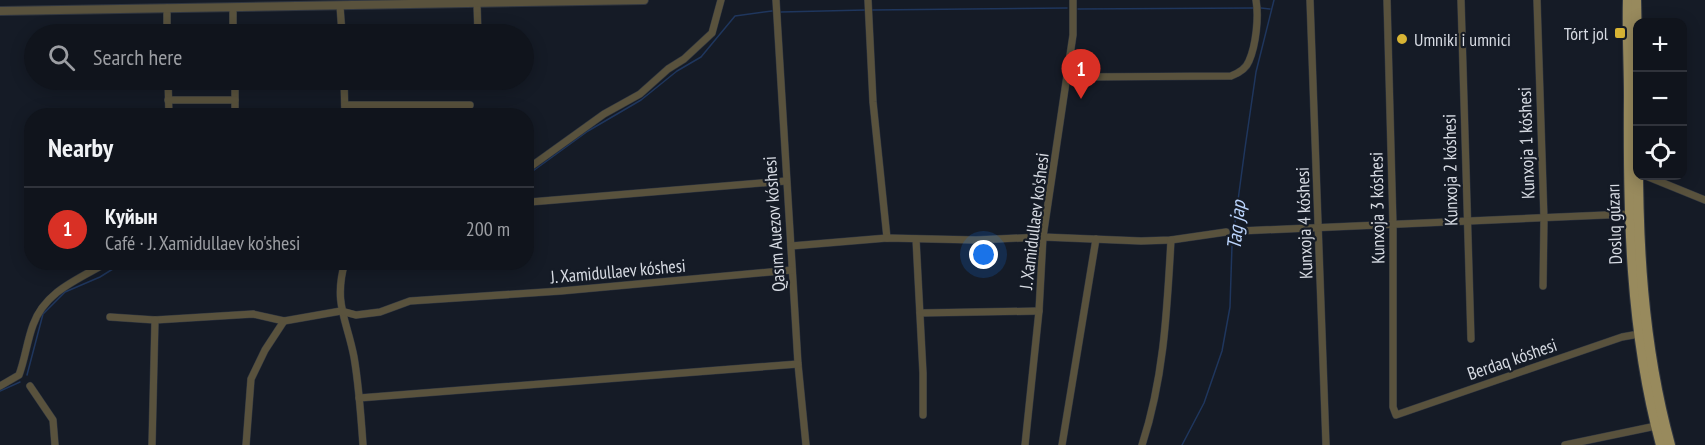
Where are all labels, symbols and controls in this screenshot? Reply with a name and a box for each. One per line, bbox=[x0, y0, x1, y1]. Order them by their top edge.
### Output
map controls bbox=[1633, 18, 1687, 180]
button: + bbox=[1633, 18, 1687, 72]
place label: Tórt jol bbox=[1564, 22, 1609, 45]
search box bbox=[24, 24, 534, 90]
marker: Tórt jol bbox=[1613, 26, 1627, 40]
place label: Umniki i umnici bbox=[1414, 28, 1511, 51]
marker: Umniki i umnici bbox=[1395, 32, 1409, 46]
icon: search bbox=[45, 41, 78, 74]
text: Search here bbox=[93, 43, 182, 71]
pin: 1 bbox=[1062, 50, 1100, 99]
button: − bbox=[1633, 72, 1687, 126]
street label: Kunxoja 1 kóshesi bbox=[1513, 87, 1539, 199]
street label: Kunxoja 2 kóshesi bbox=[1438, 114, 1462, 226]
button: locate bbox=[1633, 126, 1687, 180]
text: Nearby bbox=[48, 131, 113, 164]
street label: J. Xamidullaev ko'shesi bbox=[1014, 151, 1054, 292]
street label: Kunxoja 3 kóshesi bbox=[1365, 152, 1389, 264]
street label: Qasım Auezov kóshesi bbox=[758, 155, 790, 293]
street label: Kunxoja 4 kóshesi bbox=[1291, 167, 1317, 279]
street label: Doslıq gúzarı bbox=[1601, 183, 1627, 265]
water label: Tag jap bbox=[1221, 198, 1252, 251]
text: Куйын bbox=[105, 202, 157, 230]
text: 1 bbox=[63, 216, 72, 242]
text: 200 m bbox=[466, 216, 510, 242]
text: Café · J. Xamidullaev ko'shesi bbox=[105, 230, 300, 256]
your location bbox=[969, 240, 998, 269]
street label: J. Xamidullaev kóshesi bbox=[548, 254, 687, 288]
street label: Berdaq kóshesi bbox=[1464, 333, 1560, 385]

